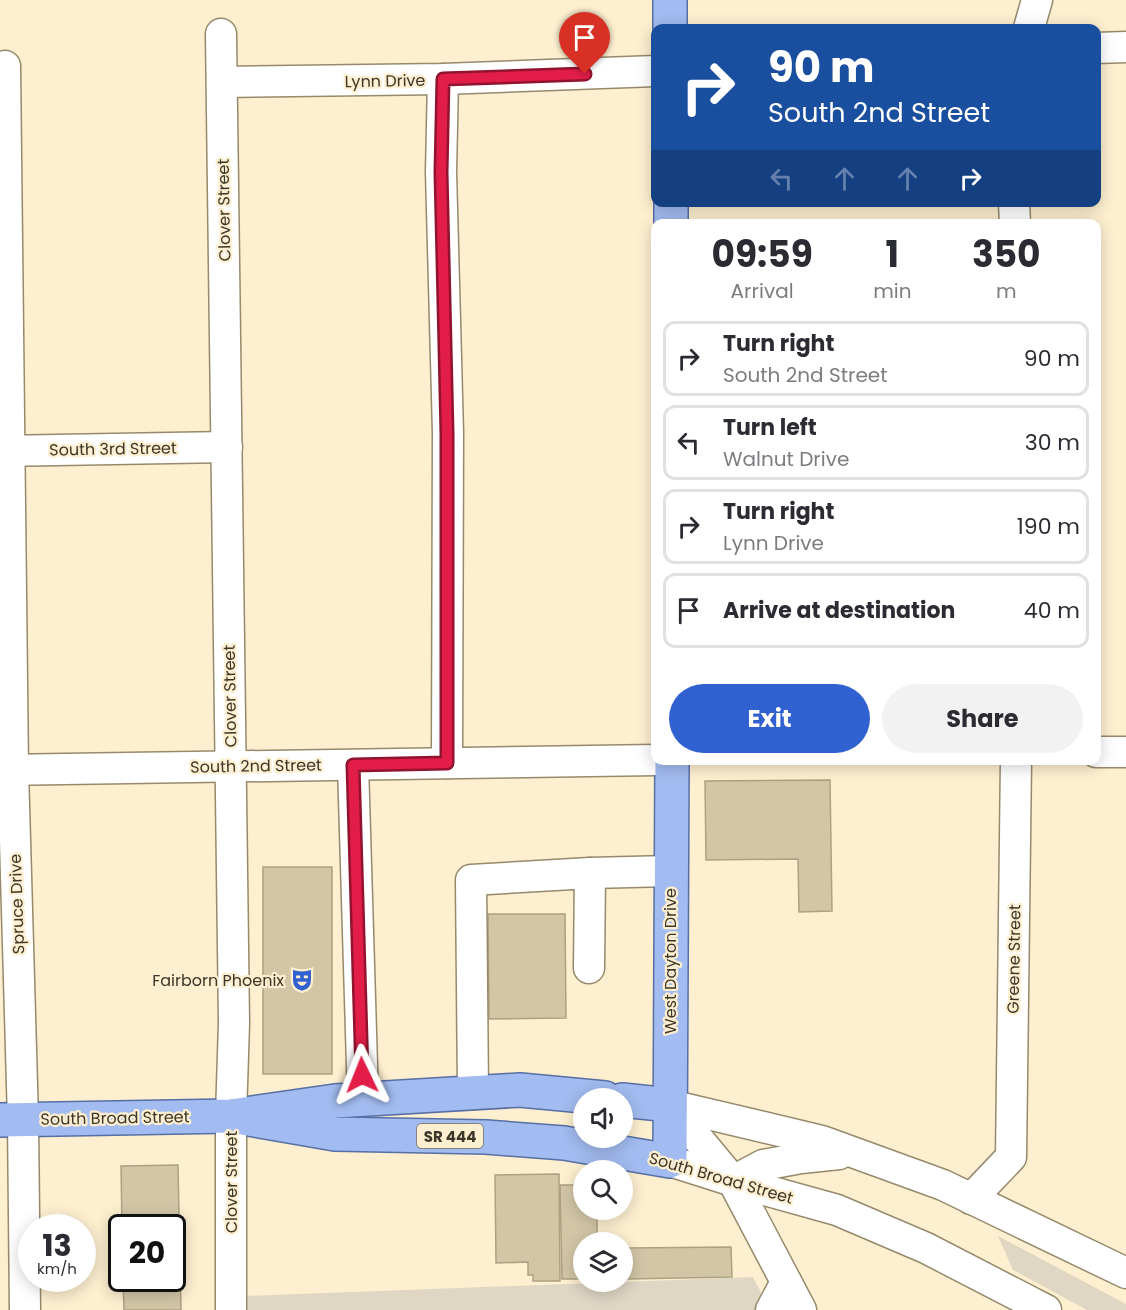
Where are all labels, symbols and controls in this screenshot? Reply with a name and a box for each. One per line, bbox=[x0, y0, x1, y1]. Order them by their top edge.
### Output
pin bbox=[559, 12, 610, 74]
icon: arrive bbox=[568, 21, 601, 54]
text: 90 m bbox=[768, 38, 875, 97]
icon: right bbox=[669, 48, 747, 126]
street label: Lynn Drive bbox=[344, 69, 426, 93]
text: South 2nd Street bbox=[768, 94, 990, 131]
street label: Clover Street bbox=[212, 158, 236, 261]
icon: left bbox=[765, 162, 798, 195]
icon: ahead bbox=[828, 162, 861, 195]
icon: ahead bbox=[891, 162, 924, 195]
icon: right bbox=[954, 162, 987, 195]
text: 09:59 bbox=[711, 229, 813, 280]
text: 1 bbox=[886, 229, 899, 280]
text: 350 bbox=[972, 229, 1041, 280]
text: Arrival bbox=[731, 277, 794, 305]
text: min bbox=[873, 277, 912, 305]
text: m bbox=[996, 277, 1017, 305]
text: Turn right bbox=[723, 328, 834, 359]
icon: right bbox=[672, 342, 705, 375]
text: 90 m bbox=[1024, 343, 1080, 374]
text: South 2nd Street bbox=[723, 361, 887, 389]
text: Turn left bbox=[723, 412, 817, 443]
icon: left bbox=[672, 426, 705, 459]
text: 30 m bbox=[1025, 427, 1080, 458]
street label: South 3rd Street bbox=[49, 436, 177, 462]
text: Walnut Drive bbox=[723, 445, 849, 473]
text: Turn right bbox=[723, 496, 834, 527]
icon: right bbox=[672, 510, 705, 543]
text: 190 m bbox=[1017, 511, 1080, 542]
text: Lynn Drive bbox=[723, 529, 824, 557]
icon: arrive bbox=[672, 594, 705, 627]
text: Arrive at destination bbox=[723, 595, 955, 626]
text: 40 m bbox=[1024, 595, 1080, 626]
street label: Clover Street bbox=[218, 644, 242, 747]
button: Exit bbox=[669, 684, 870, 753]
button: Share bbox=[882, 684, 1083, 753]
street label: South 2nd Street bbox=[190, 753, 322, 779]
street label: Spruce Drive bbox=[4, 853, 30, 955]
street label: West Dayton Drive bbox=[659, 888, 682, 1034]
street label: Greene Street bbox=[1002, 904, 1026, 1014]
theatre icon: Fairborn Phoenix bbox=[289, 967, 315, 993]
place label: Fairborn Phoenix bbox=[152, 969, 284, 992]
position arrow bbox=[330, 1043, 394, 1107]
map controls bbox=[573, 1088, 633, 1292]
button: sound bbox=[573, 1088, 633, 1148]
street label: South Broad Street bbox=[40, 1105, 190, 1131]
road number: SR 444 bbox=[417, 1124, 483, 1148]
street label: Clover Street bbox=[220, 1131, 243, 1233]
street label: South Broad Street bbox=[646, 1146, 796, 1210]
button: search bbox=[573, 1160, 633, 1220]
speed limit sign: 20 bbox=[108, 1214, 186, 1292]
text: 13 bbox=[42, 1224, 72, 1267]
button: layers bbox=[573, 1232, 633, 1292]
text: km/h bbox=[37, 1258, 77, 1279]

